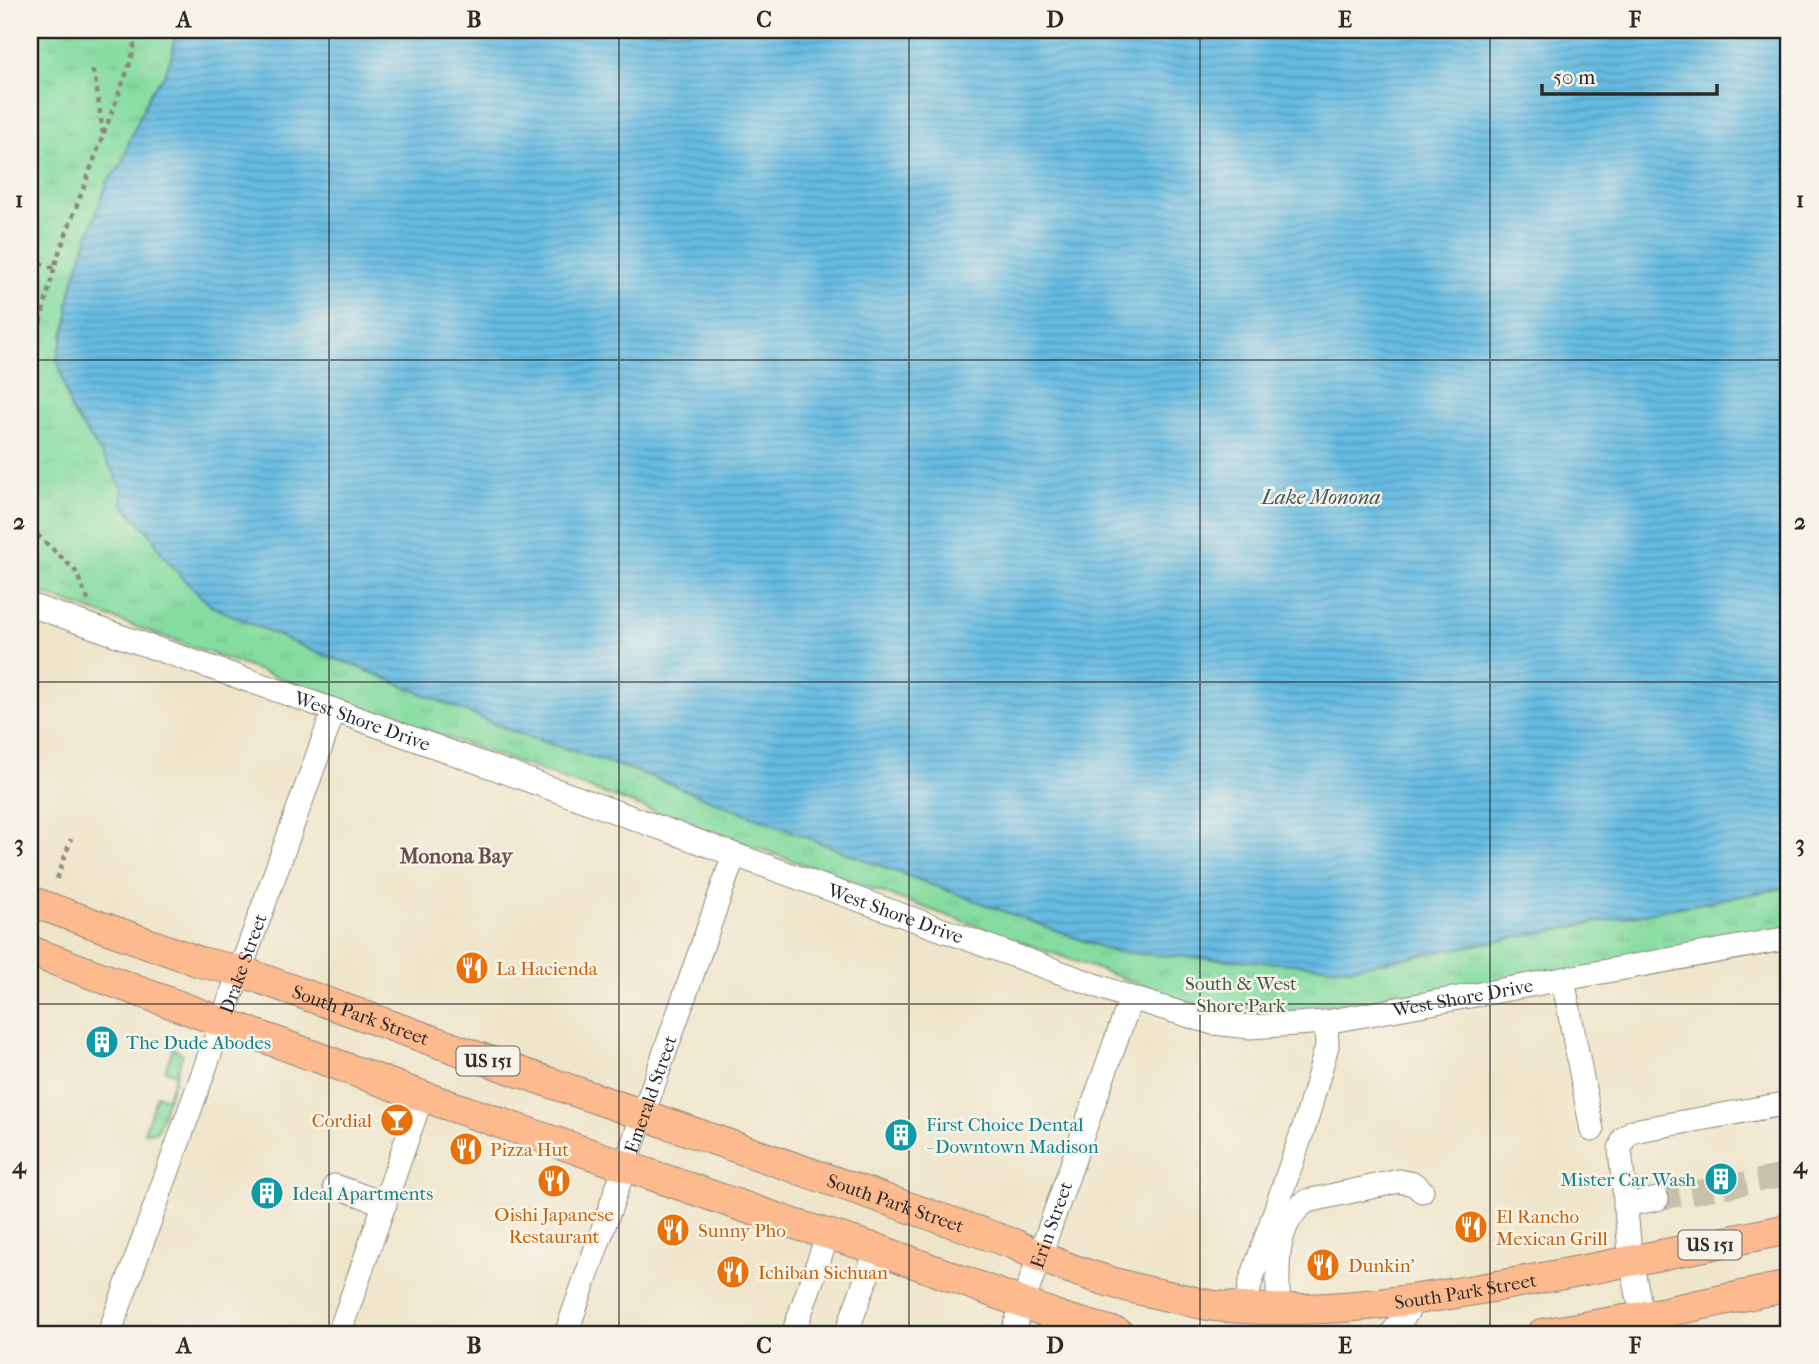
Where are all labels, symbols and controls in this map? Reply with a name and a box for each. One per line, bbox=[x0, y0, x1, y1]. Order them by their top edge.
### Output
text: A bbox=[175, 6, 193, 33]
text: B bbox=[467, 6, 482, 33]
text: C bbox=[756, 6, 772, 33]
text: D bbox=[1046, 6, 1064, 33]
text: E bbox=[1338, 6, 1352, 33]
text: F bbox=[1628, 6, 1642, 33]
scale bar bbox=[1542, 52, 1717, 96]
text: 50 m bbox=[1553, 65, 1596, 89]
text: 1 bbox=[15, 186, 23, 213]
text: 1 bbox=[1796, 186, 1804, 213]
water label: Lake Monona bbox=[1260, 485, 1380, 509]
text: 2 bbox=[13, 508, 25, 535]
text: 2 bbox=[1794, 508, 1806, 535]
street label: West Shore Drive bbox=[290, 687, 433, 756]
text: 3 bbox=[14, 830, 24, 857]
text: 3 bbox=[1795, 830, 1805, 857]
district label: Monona Bay bbox=[399, 844, 514, 868]
street label: West Shore Drive bbox=[824, 879, 966, 949]
street label: Drake Street bbox=[215, 911, 272, 1017]
restaurant icon: La Hacienda bbox=[453, 949, 491, 987]
place label: La Hacienda bbox=[496, 958, 598, 980]
park label: South & West Shore Park bbox=[1185, 973, 1297, 1017]
street label: West Shore Drive bbox=[1390, 975, 1535, 1022]
street label: South Park Street bbox=[289, 981, 432, 1050]
building icon: The Dude Abodes bbox=[83, 1023, 121, 1061]
place label: The Dude Abodes bbox=[126, 1032, 271, 1054]
street label: Emerald Street bbox=[620, 1033, 682, 1157]
road number: US 151 bbox=[456, 1046, 520, 1076]
bar icon: Cordial bbox=[378, 1101, 416, 1139]
place label: Cordial bbox=[312, 1110, 372, 1132]
place label: First Choice Dental - Downtown Madison bbox=[926, 1114, 1099, 1158]
building icon: First Choice Dental - Downtown Madison bbox=[882, 1116, 920, 1154]
restaurant icon: Pizza Hut bbox=[447, 1130, 485, 1168]
place label: Pizza Hut bbox=[490, 1139, 569, 1161]
text: 4 bbox=[11, 1152, 27, 1179]
text: 4 bbox=[1792, 1152, 1808, 1179]
building icon: Mister Car Wash bbox=[1702, 1160, 1740, 1198]
restaurant icon: Oishi Japanese Restaurant bbox=[535, 1162, 573, 1200]
place label: Mister Car Wash bbox=[1560, 1169, 1696, 1191]
street label: South Park Street bbox=[824, 1170, 967, 1238]
building icon: Ideal Apartments bbox=[248, 1174, 286, 1212]
street label: Erin Street bbox=[1026, 1178, 1077, 1271]
place label: Ideal Apartments bbox=[292, 1183, 433, 1205]
place label: Oishi Japanese Restaurant bbox=[494, 1204, 614, 1248]
place label: El Rancho Mexican Grill bbox=[1496, 1206, 1608, 1250]
restaurant icon: El Rancho Mexican Grill bbox=[1452, 1208, 1490, 1246]
restaurant icon: Sunny Pho bbox=[654, 1211, 692, 1249]
place label: Sunny Pho bbox=[698, 1220, 786, 1242]
road number: US 151 bbox=[1678, 1230, 1742, 1260]
restaurant icon: Dunkin' bbox=[1304, 1246, 1342, 1284]
restaurant icon: Ichiban Sichuan bbox=[714, 1253, 752, 1291]
place label: Dunkin' bbox=[1348, 1255, 1415, 1277]
place label: Ichiban Sichuan bbox=[758, 1262, 888, 1284]
street label: South Park Street bbox=[1393, 1269, 1538, 1314]
text: A bbox=[175, 1332, 193, 1359]
text: B bbox=[467, 1332, 482, 1359]
text: C bbox=[756, 1332, 772, 1359]
text: D bbox=[1046, 1332, 1064, 1359]
text: E bbox=[1338, 1332, 1352, 1359]
text: F bbox=[1628, 1332, 1642, 1359]

